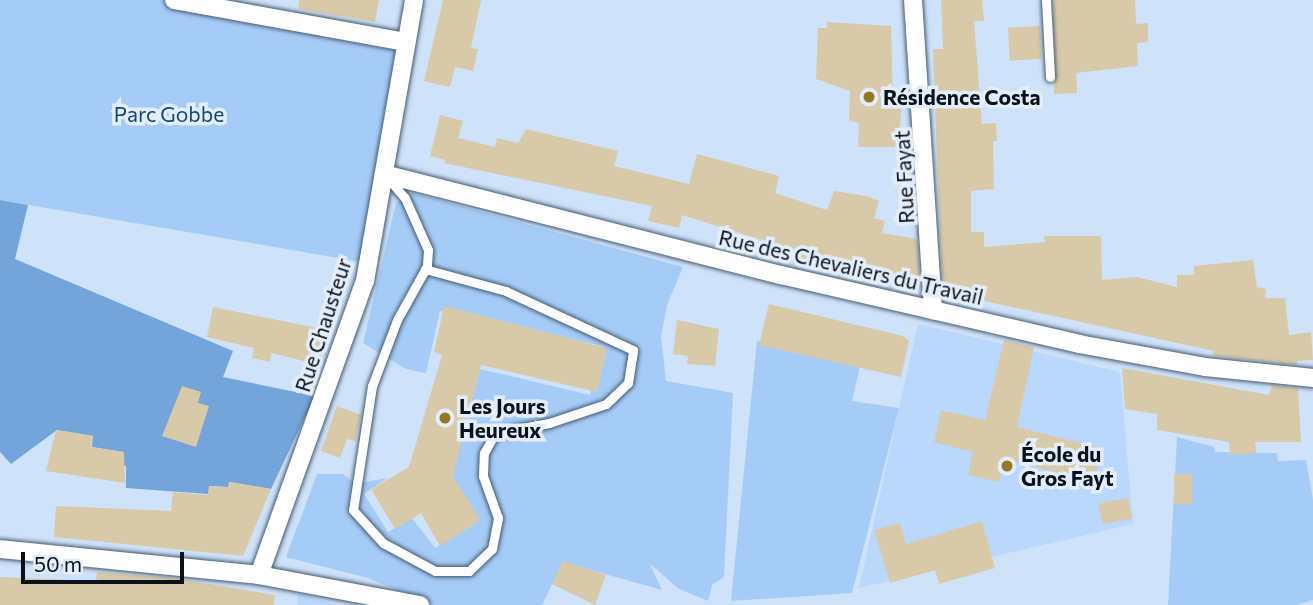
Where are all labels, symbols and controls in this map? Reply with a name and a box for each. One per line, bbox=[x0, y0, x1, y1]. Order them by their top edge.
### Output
place label: Résidence Costa bbox=[883, 84, 1040, 110]
marker: Résidence Costa bbox=[861, 89, 877, 105]
park label: Parc Gobbe bbox=[114, 101, 224, 127]
street label: Rue Fayat bbox=[889, 130, 919, 224]
street label: Rue des Chevaliers du Travail bbox=[716, 224, 986, 310]
street label: Rue Chausteur bbox=[290, 255, 356, 395]
place label: Les Jours Heureux bbox=[459, 393, 545, 443]
marker: Les Jours Heureux bbox=[437, 410, 453, 426]
place label: École du Gros Fayt bbox=[1021, 441, 1114, 491]
marker: École du Gros Fayt bbox=[999, 458, 1015, 474]
scale bar bbox=[24, 538, 187, 582]
text: 50 m bbox=[34, 551, 82, 576]

